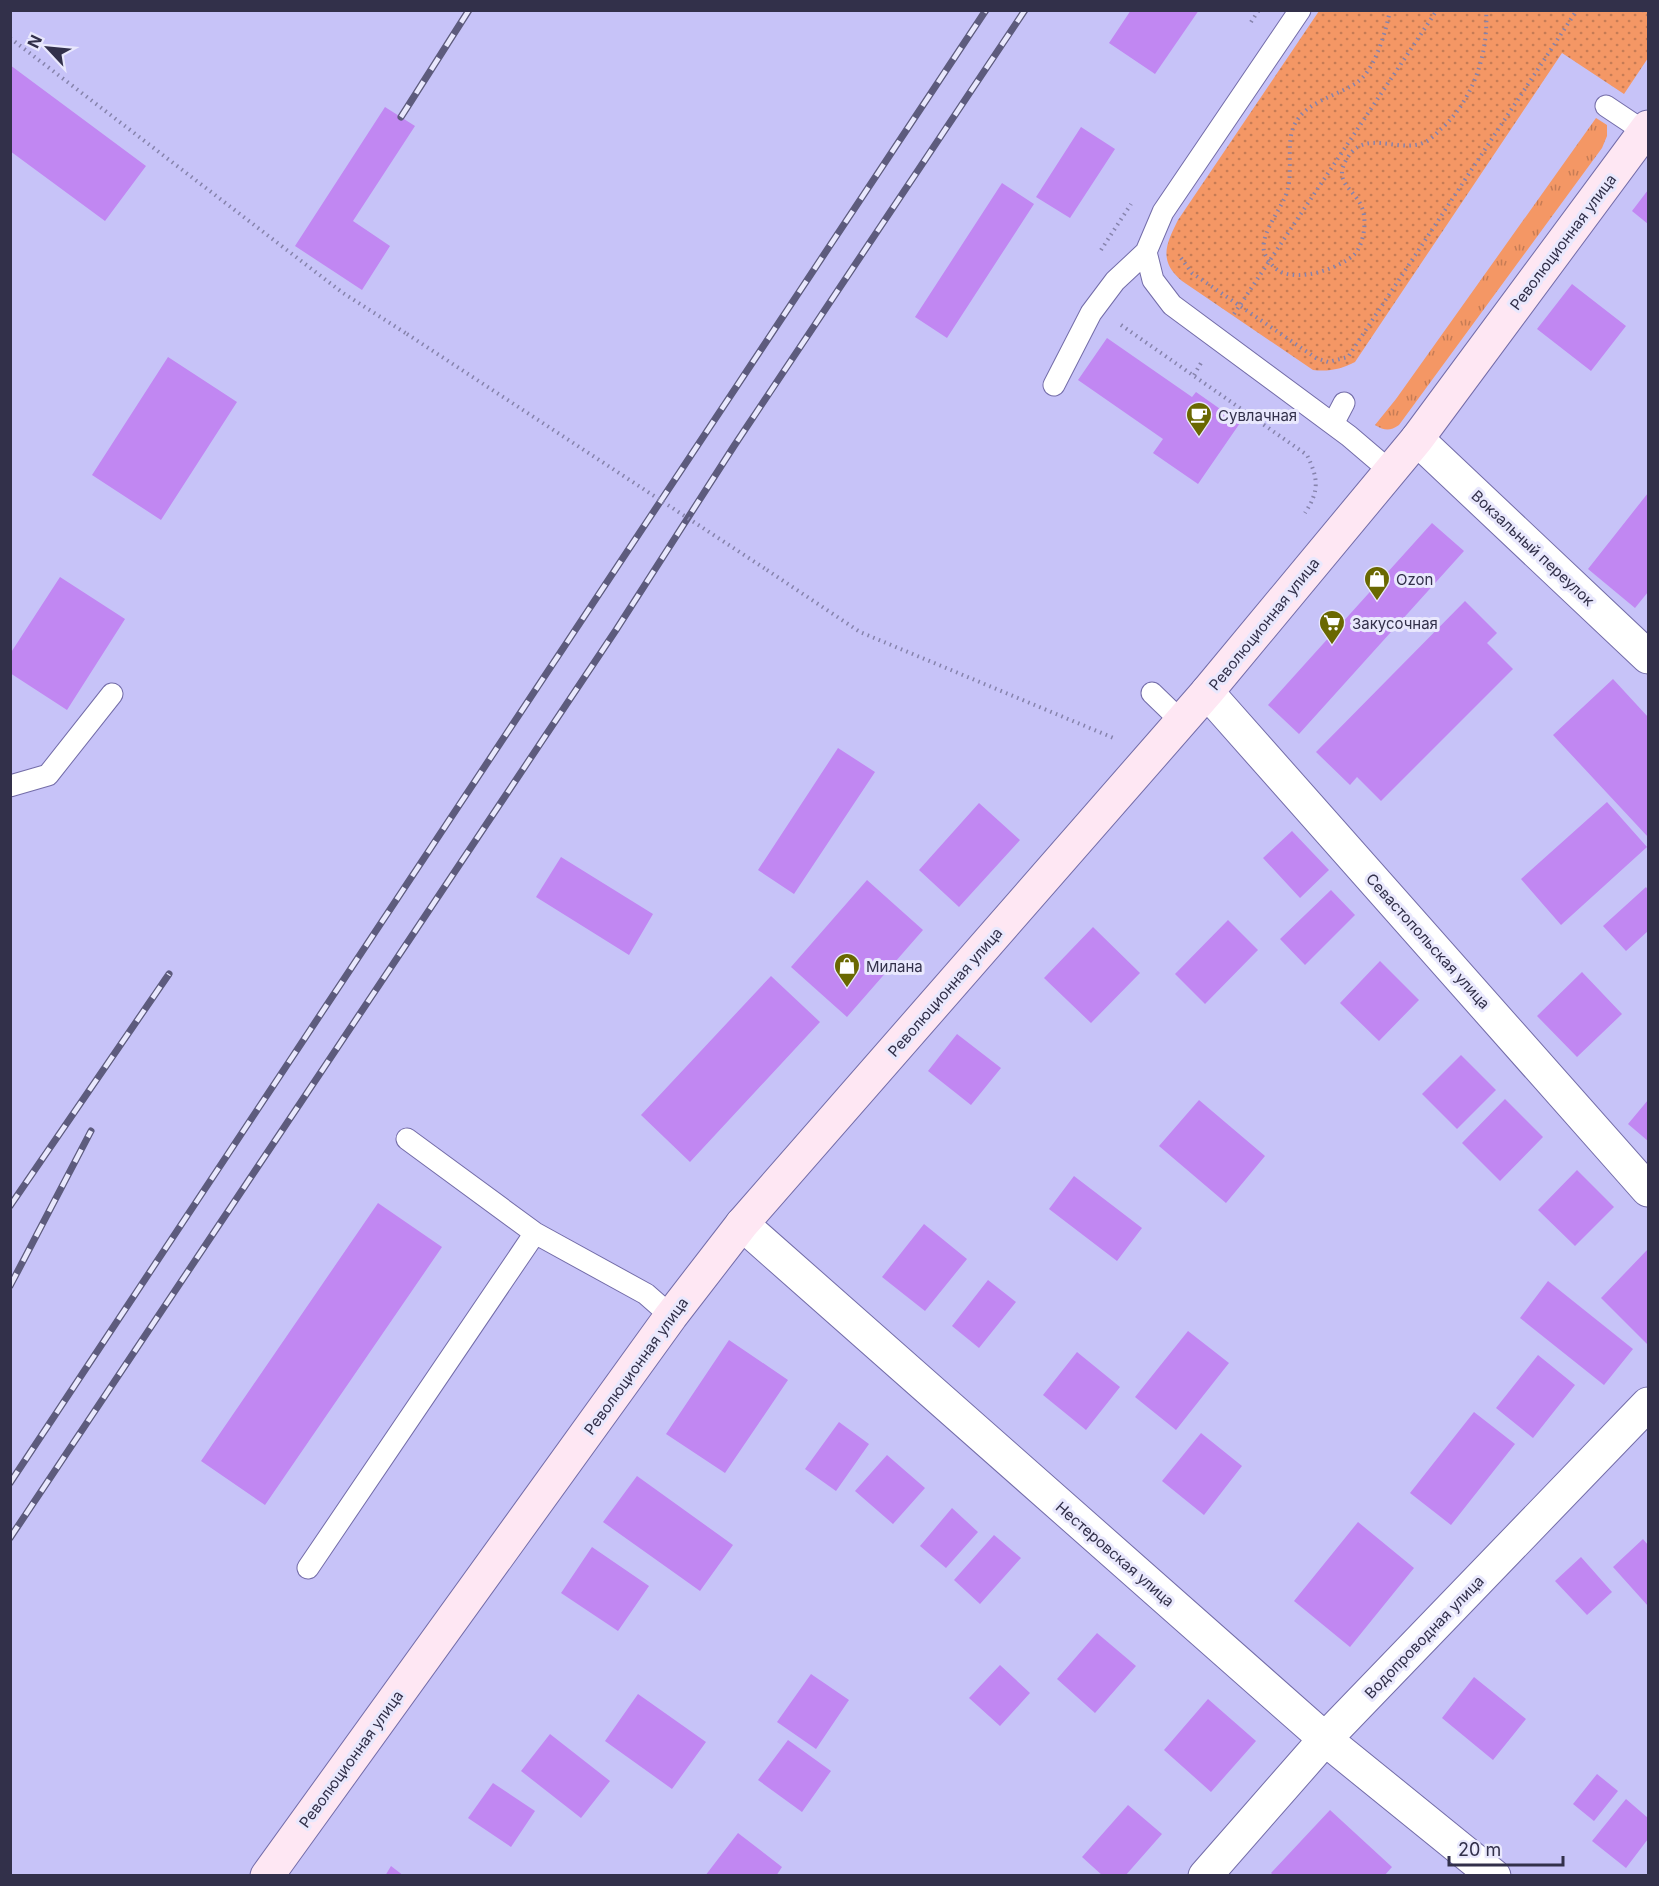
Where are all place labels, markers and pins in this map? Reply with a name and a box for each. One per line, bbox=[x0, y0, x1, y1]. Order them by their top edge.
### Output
cafe icon: Сувлачная bbox=[1184, 400, 1214, 438]
place label: Сувлачная bbox=[1218, 406, 1297, 425]
shop icon: Ozon bbox=[1362, 564, 1392, 602]
place label: Ozon bbox=[1396, 570, 1433, 589]
supermarket icon: Закусочная bbox=[1317, 608, 1347, 646]
place label: Закусочная bbox=[1352, 614, 1438, 633]
shop icon: Милана bbox=[832, 951, 862, 989]
place label: Милана bbox=[866, 957, 923, 976]

